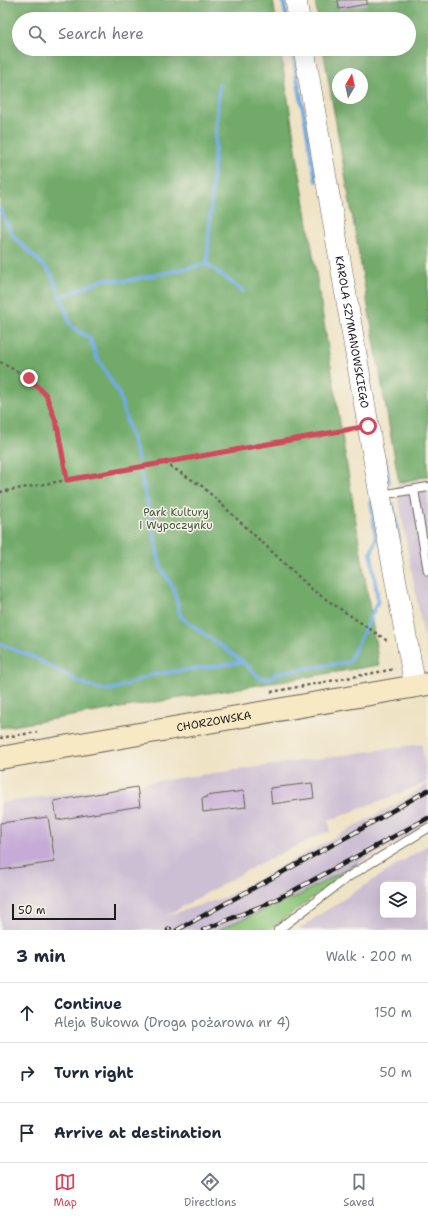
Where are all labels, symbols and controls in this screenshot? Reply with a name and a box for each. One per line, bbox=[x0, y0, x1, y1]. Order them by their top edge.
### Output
search box bbox=[12, 12, 416, 56]
icon: search bbox=[26, 23, 48, 45]
text: Search here bbox=[58, 24, 144, 44]
north arrow bbox=[332, 68, 368, 104]
street label: KAROLA SZYMANOWSKIEGO bbox=[331, 255, 372, 410]
route end bbox=[20, 369, 38, 387]
route start bbox=[359, 417, 377, 435]
park label: Park Kultury i Wypoczynku bbox=[139, 505, 213, 533]
street label: CHORZOWSKA bbox=[175, 708, 253, 735]
map controls bbox=[380, 882, 416, 918]
button: layers bbox=[380, 882, 416, 918]
scale bar bbox=[12, 902, 116, 921]
text: 50 m bbox=[18, 903, 46, 918]
text: 3 min bbox=[16, 945, 66, 967]
text: Walk · 200 m bbox=[326, 948, 412, 965]
text: Continue bbox=[54, 994, 122, 1014]
icon: ahead bbox=[16, 1002, 38, 1024]
text: 150 m bbox=[374, 1004, 412, 1021]
text: Aleja Bukowa (Droga pożarowa nr 4) bbox=[54, 1014, 290, 1031]
icon: right bbox=[16, 1062, 38, 1084]
text: Turn right bbox=[54, 1063, 134, 1083]
text: 50 m bbox=[379, 1064, 412, 1081]
icon: arrive bbox=[16, 1122, 38, 1144]
text: Arrive at destination bbox=[54, 1123, 222, 1143]
tab: Map bbox=[53, 1171, 77, 1210]
tab: Directions bbox=[184, 1171, 236, 1210]
tab: Saved bbox=[343, 1171, 375, 1210]

